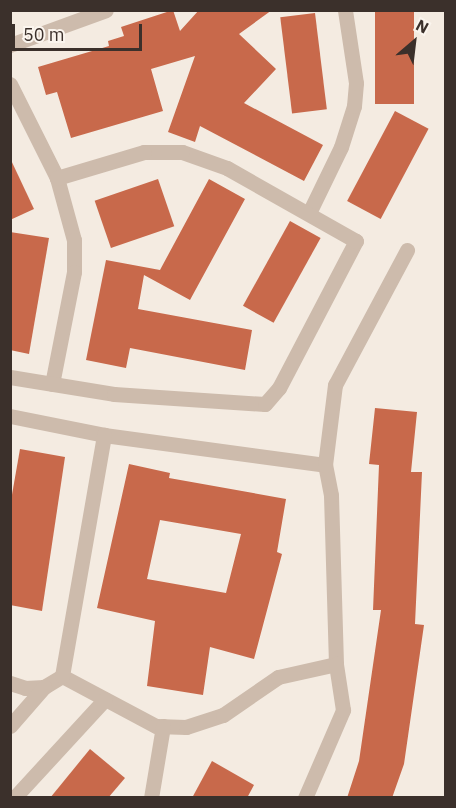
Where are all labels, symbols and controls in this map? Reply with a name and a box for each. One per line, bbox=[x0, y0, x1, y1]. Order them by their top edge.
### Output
scale bar bbox=[15, 12, 146, 50]
north arrow bbox=[384, 12, 444, 72]
text: N bbox=[413, 15, 432, 38]
text: 50 m bbox=[23, 23, 65, 46]

